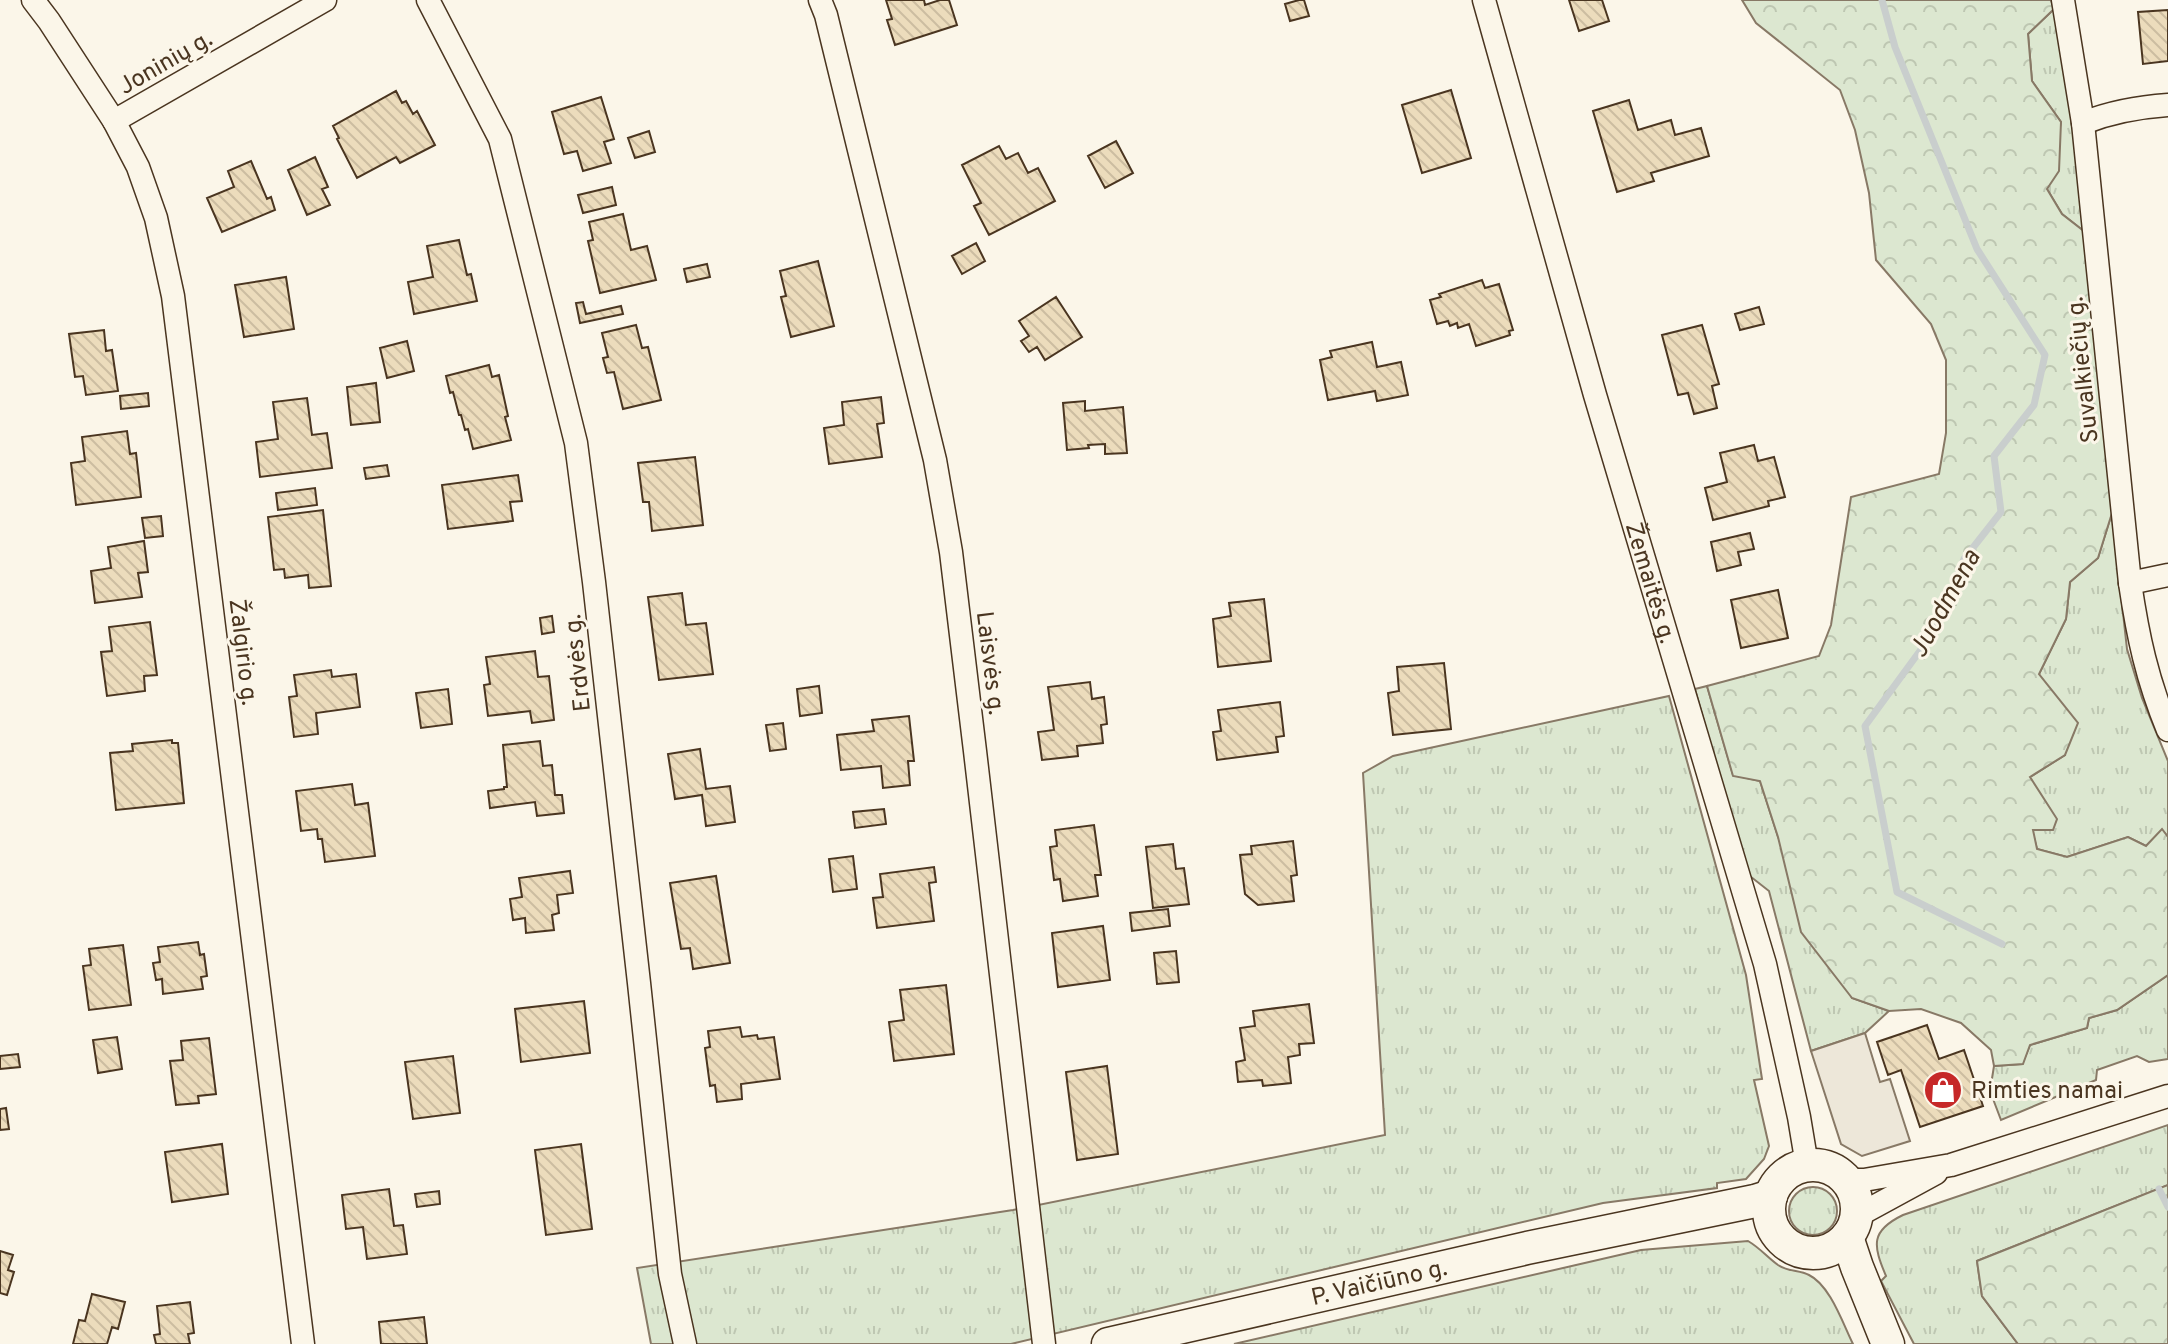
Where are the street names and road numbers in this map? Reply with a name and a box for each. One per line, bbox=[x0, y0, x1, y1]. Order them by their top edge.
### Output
street label: Joninių g. bbox=[114, 25, 218, 103]
street label: Suvalkiečių g. bbox=[2061, 295, 2107, 445]
street label: Žemaitės g. bbox=[1617, 518, 1681, 647]
street label: Žalgirio g. bbox=[221, 597, 265, 707]
street label: Laisvės g. bbox=[968, 610, 1010, 717]
street label: Erdvės g. bbox=[559, 613, 599, 713]
street label: P. Vaičiūno g. bbox=[1309, 1254, 1450, 1314]

